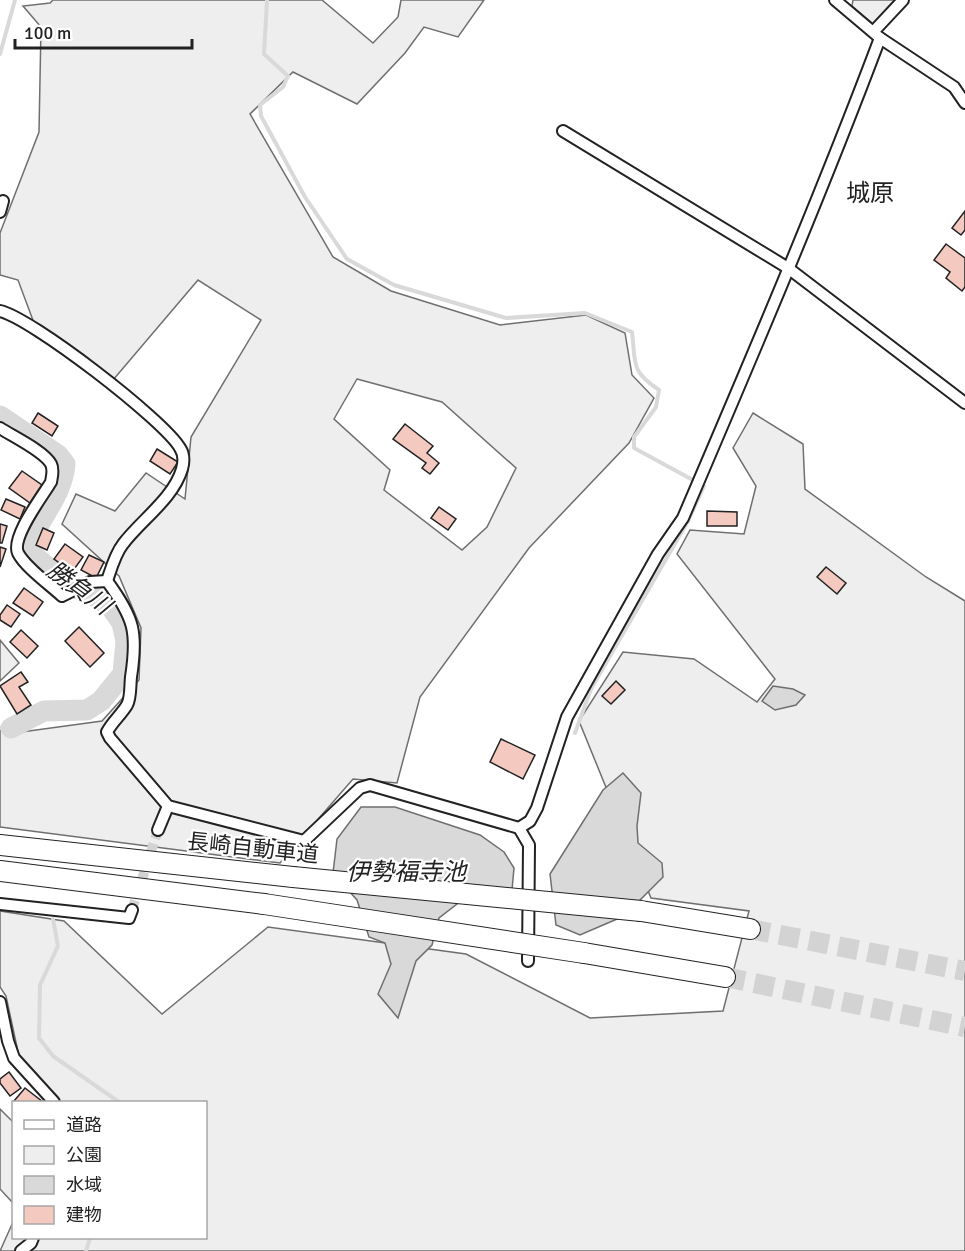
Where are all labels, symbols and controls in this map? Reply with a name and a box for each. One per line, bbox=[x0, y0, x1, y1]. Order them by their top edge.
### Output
scale bar bbox=[15, 12, 192, 50]
text: 100 m bbox=[24, 22, 71, 44]
district label: 城原 bbox=[846, 178, 894, 208]
water label: 勝負川 bbox=[41, 555, 119, 623]
street label: 長崎自動車道 bbox=[186, 828, 320, 868]
water label: 伊勢福寺池 bbox=[346, 857, 468, 887]
legend bbox=[12, 1101, 207, 1239]
text: 道路 bbox=[66, 1114, 102, 1136]
text: 公園 bbox=[66, 1144, 102, 1166]
text: 水域 bbox=[66, 1174, 102, 1196]
text: 建物 bbox=[66, 1204, 102, 1226]

